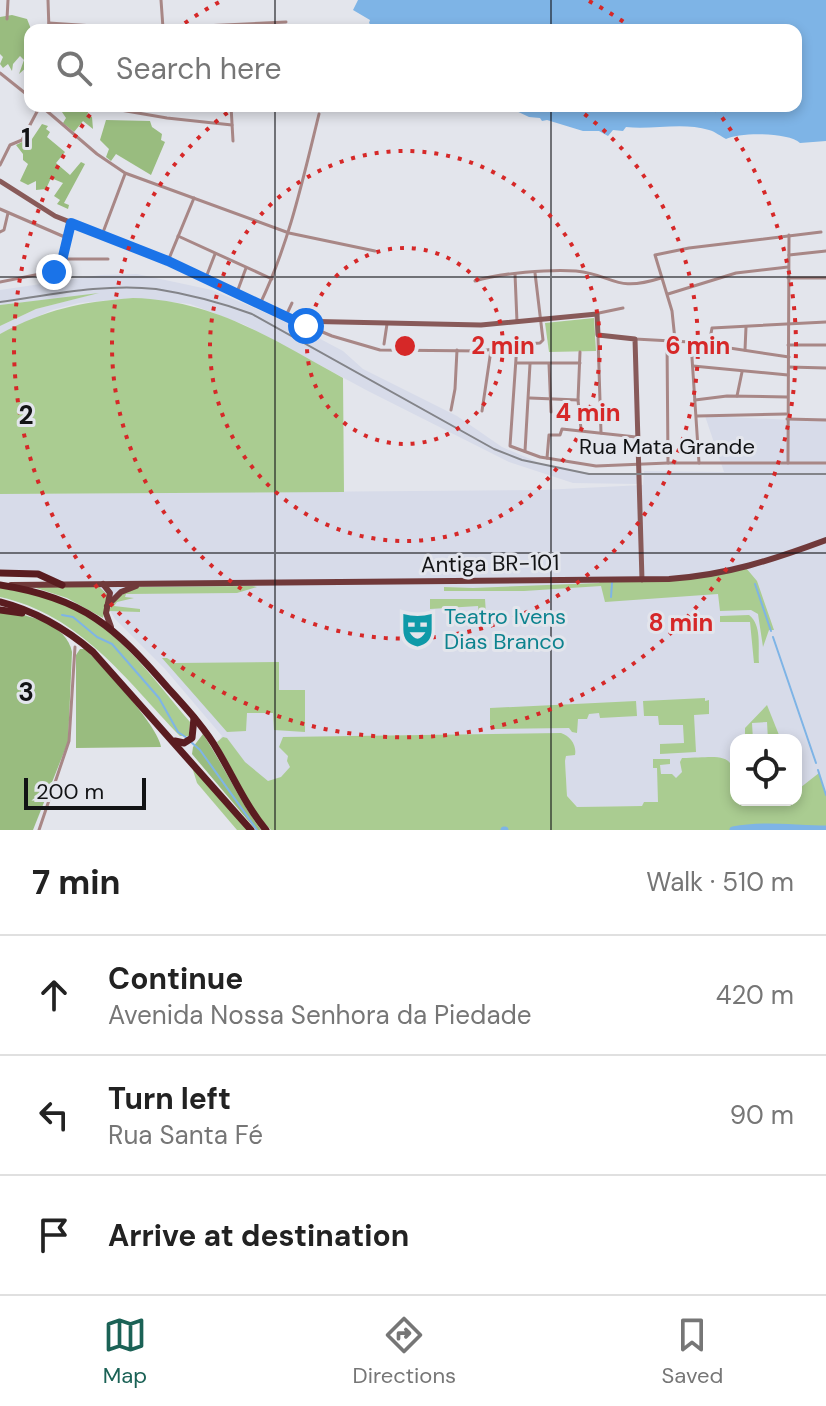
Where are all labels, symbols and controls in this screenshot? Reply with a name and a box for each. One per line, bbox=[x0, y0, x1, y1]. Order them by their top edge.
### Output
search box bbox=[24, 24, 802, 112]
icon: search bbox=[52, 46, 96, 90]
text: Search here bbox=[116, 49, 282, 88]
text: 1 bbox=[21, 121, 31, 155]
route end bbox=[36, 254, 72, 290]
route start bbox=[288, 308, 324, 344]
text: 2 min bbox=[471, 330, 535, 361]
text: 6 min bbox=[666, 330, 730, 361]
centre of rings bbox=[391, 332, 419, 360]
text: 4 min bbox=[555, 397, 621, 428]
text: 2 bbox=[18, 398, 34, 432]
street label: Rua Mata Grande bbox=[579, 432, 755, 461]
street label: Antiga BR-101 bbox=[421, 548, 559, 579]
place label: Teatro Ivens Dias Branco bbox=[444, 602, 566, 656]
text: 8 min bbox=[649, 607, 713, 638]
theatre icon: Teatro Ivens Dias Branco bbox=[399, 610, 437, 648]
text: 3 bbox=[18, 675, 34, 709]
map controls bbox=[730, 734, 802, 806]
button: locate bbox=[730, 734, 802, 806]
scale bar bbox=[24, 774, 146, 810]
text: 200 m bbox=[36, 777, 104, 806]
text: 7 min bbox=[32, 860, 121, 905]
text: Walk · 510 m bbox=[646, 865, 794, 899]
text: Continue bbox=[108, 959, 243, 998]
icon: ahead bbox=[32, 973, 76, 1017]
text: 420 m bbox=[716, 978, 794, 1012]
text: Avenida Nossa Senhora da Piedade bbox=[108, 998, 532, 1032]
text: Turn left bbox=[108, 1079, 231, 1118]
icon: left bbox=[32, 1093, 76, 1137]
text: 90 m bbox=[730, 1098, 794, 1132]
text: Rua Santa Fé bbox=[108, 1118, 263, 1152]
icon: arrive bbox=[32, 1213, 76, 1257]
text: Arrive at destination bbox=[108, 1216, 409, 1255]
tab: Map bbox=[103, 1313, 147, 1390]
tab: Directions bbox=[353, 1313, 456, 1390]
tab: Saved bbox=[662, 1313, 723, 1390]

